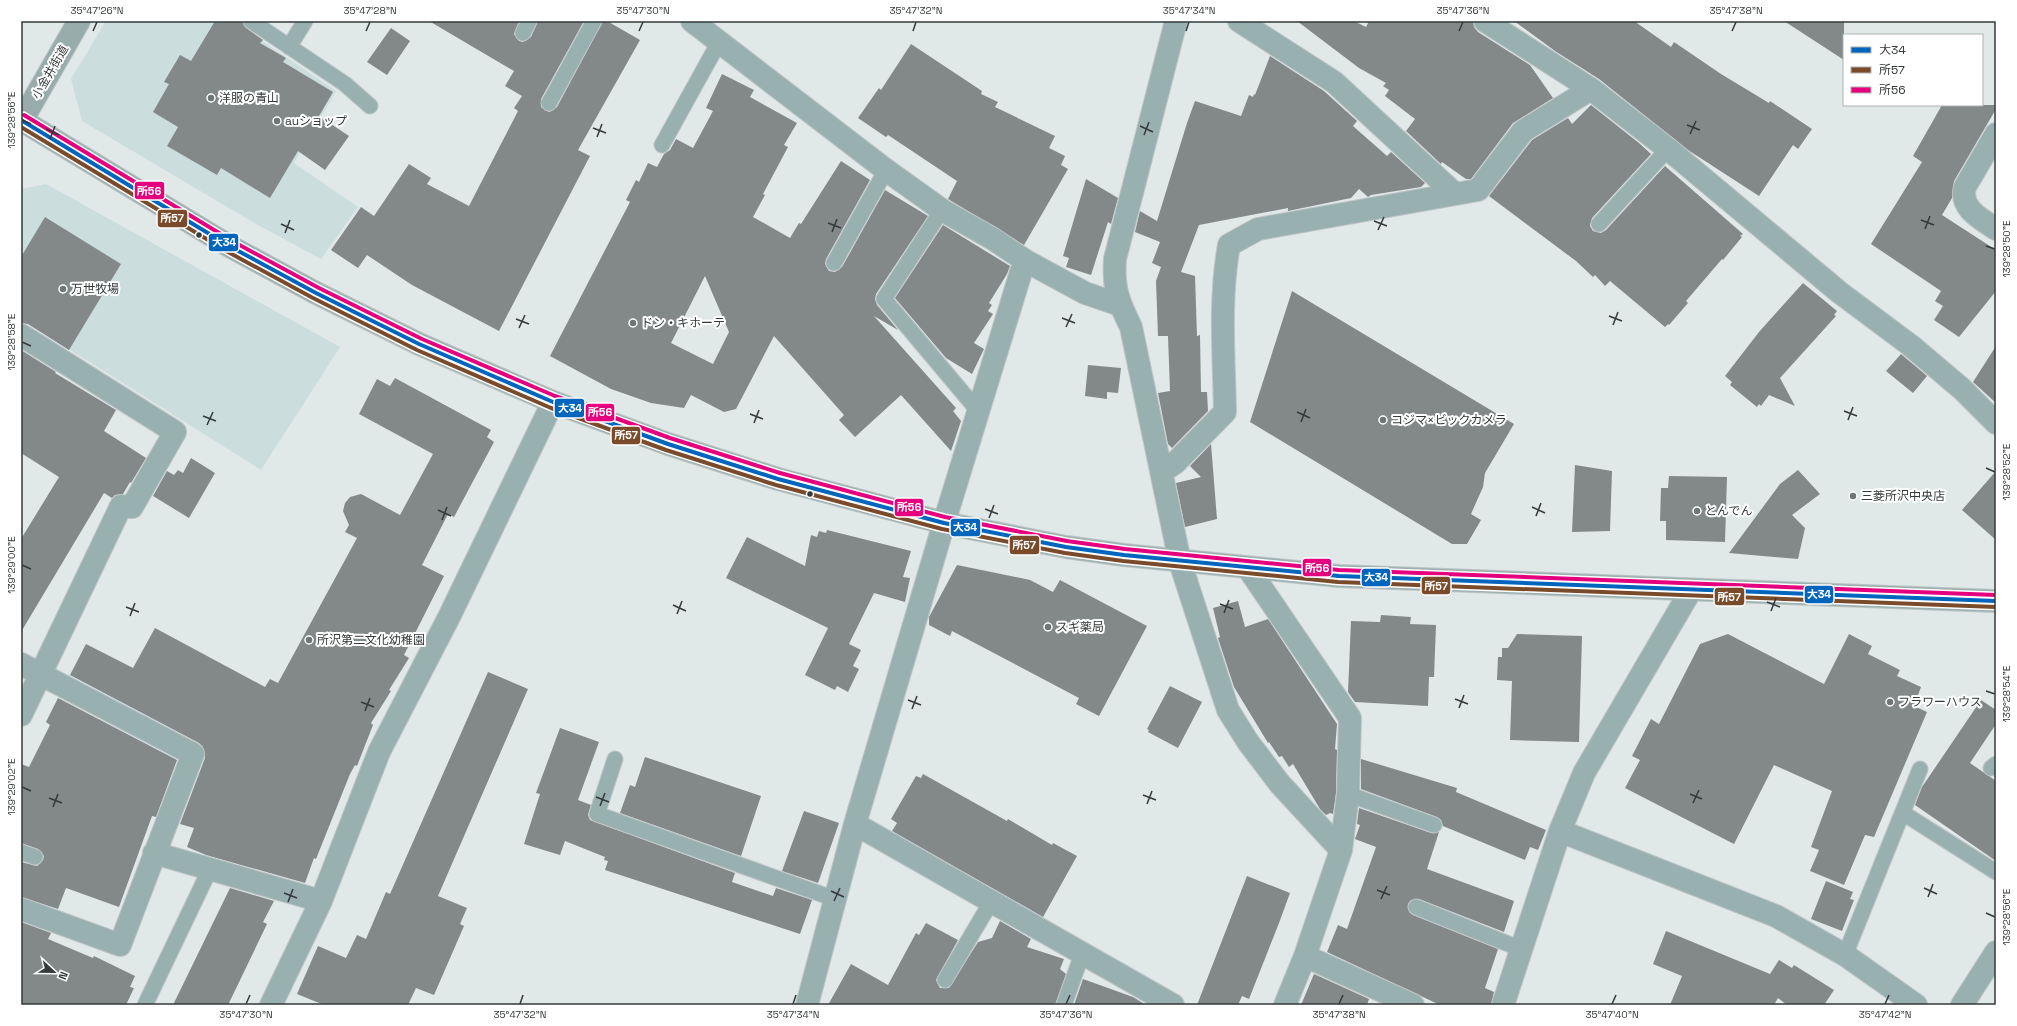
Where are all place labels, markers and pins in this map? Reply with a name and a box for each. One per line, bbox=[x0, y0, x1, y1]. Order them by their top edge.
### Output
place label: 洋服の青山 bbox=[219, 90, 279, 106]
marker: 洋服の青山 bbox=[206, 93, 216, 103]
place label: auショップ bbox=[285, 113, 347, 129]
marker: auショップ bbox=[272, 116, 282, 126]
unlabelled marker bbox=[194, 230, 204, 240]
place label: 万世牧場 bbox=[71, 281, 119, 297]
marker: 万世牧場 bbox=[58, 284, 68, 294]
place label: ドン・キホーテ bbox=[641, 315, 725, 331]
marker: ドン・キホーテ bbox=[628, 318, 638, 328]
place label: コジマ×ビックカメラ bbox=[1391, 412, 1506, 428]
marker: コジマ×ビックカメラ bbox=[1378, 415, 1388, 425]
place label: 三菱所沢中央店 bbox=[1861, 488, 1945, 504]
unlabelled marker bbox=[805, 489, 815, 499]
marker: 三菱所沢中央店 bbox=[1848, 491, 1858, 501]
place label: とんでん bbox=[1705, 503, 1752, 519]
marker: とんでん bbox=[1692, 506, 1702, 516]
place label: スギ薬局 bbox=[1056, 619, 1104, 635]
marker: スギ薬局 bbox=[1043, 622, 1053, 632]
place label: 所沢第二文化幼稚園 bbox=[317, 632, 425, 648]
marker: 所沢第二文化幼稚園 bbox=[304, 635, 314, 645]
place label: フラワーハウス bbox=[1898, 694, 1982, 710]
marker: フラワーハウス bbox=[1885, 697, 1895, 707]

